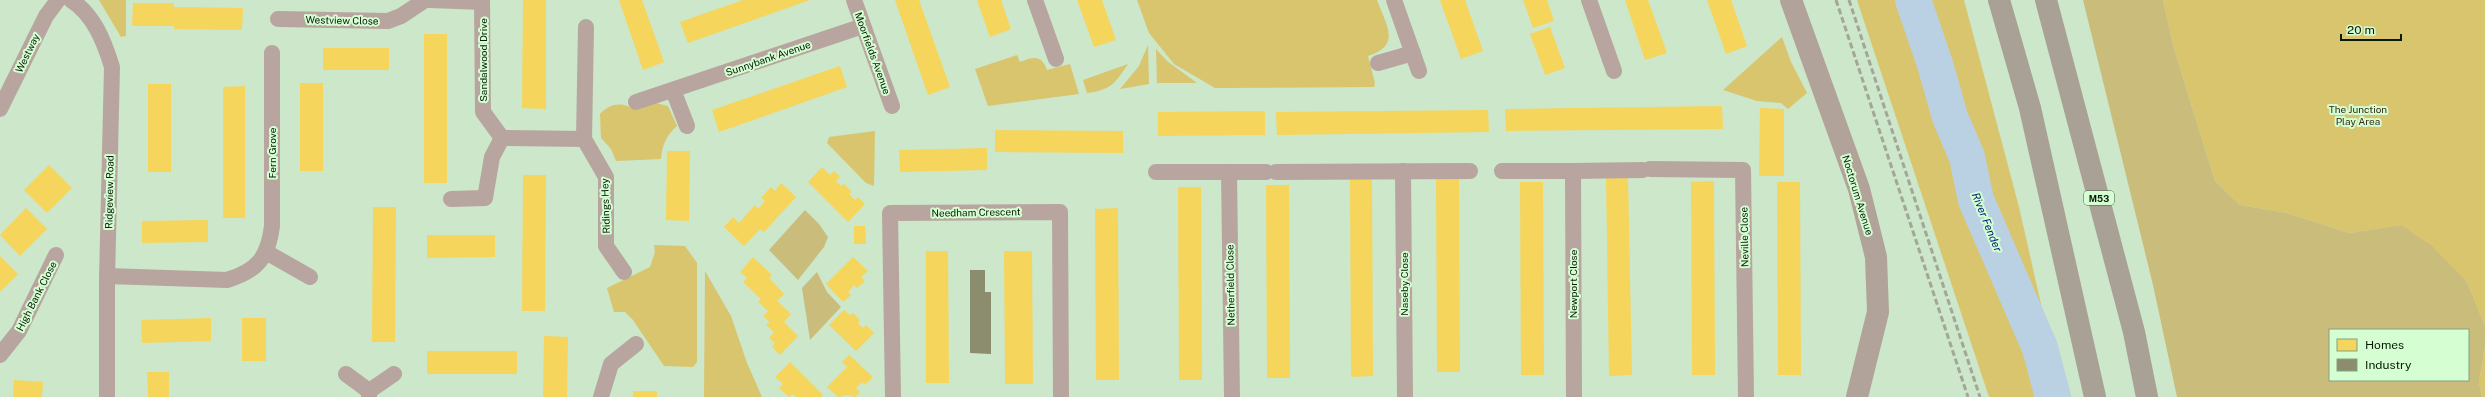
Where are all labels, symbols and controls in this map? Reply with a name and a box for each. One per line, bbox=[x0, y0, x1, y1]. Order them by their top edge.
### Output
street label: Moorfields Avenue bbox=[853, 10, 894, 96]
street label: Westview Close bbox=[305, 13, 379, 27]
scale bar bbox=[2341, 16, 2401, 42]
street label: Sandalwood Drive bbox=[477, 18, 489, 102]
text: 20 m bbox=[2347, 23, 2375, 37]
street label: Westway bbox=[12, 31, 42, 74]
street label: Sunnybank Avenue bbox=[724, 38, 812, 78]
park label: The Junction Play Area bbox=[2329, 103, 2387, 127]
street label: Fern Grove bbox=[266, 127, 278, 178]
street label: Noctorum Avenue bbox=[1840, 154, 1876, 237]
street label: Ridgeview Road bbox=[102, 155, 116, 229]
street label: Ridings Hey bbox=[598, 177, 612, 234]
water label: River Fender bbox=[1970, 191, 2005, 254]
road number: M53 bbox=[2084, 191, 2114, 205]
street label: Needham Crescent bbox=[931, 205, 1021, 219]
street label: Neville Close bbox=[1737, 206, 1751, 267]
street label: Netherfield Close bbox=[1223, 244, 1237, 326]
street label: Newport Close bbox=[1567, 249, 1579, 318]
street label: Naseby Close bbox=[1398, 252, 1410, 316]
street label: High Bank Close bbox=[13, 259, 59, 333]
legend bbox=[2329, 329, 2469, 381]
text: Homes bbox=[2365, 338, 2404, 352]
text: Industry bbox=[2365, 358, 2412, 372]

